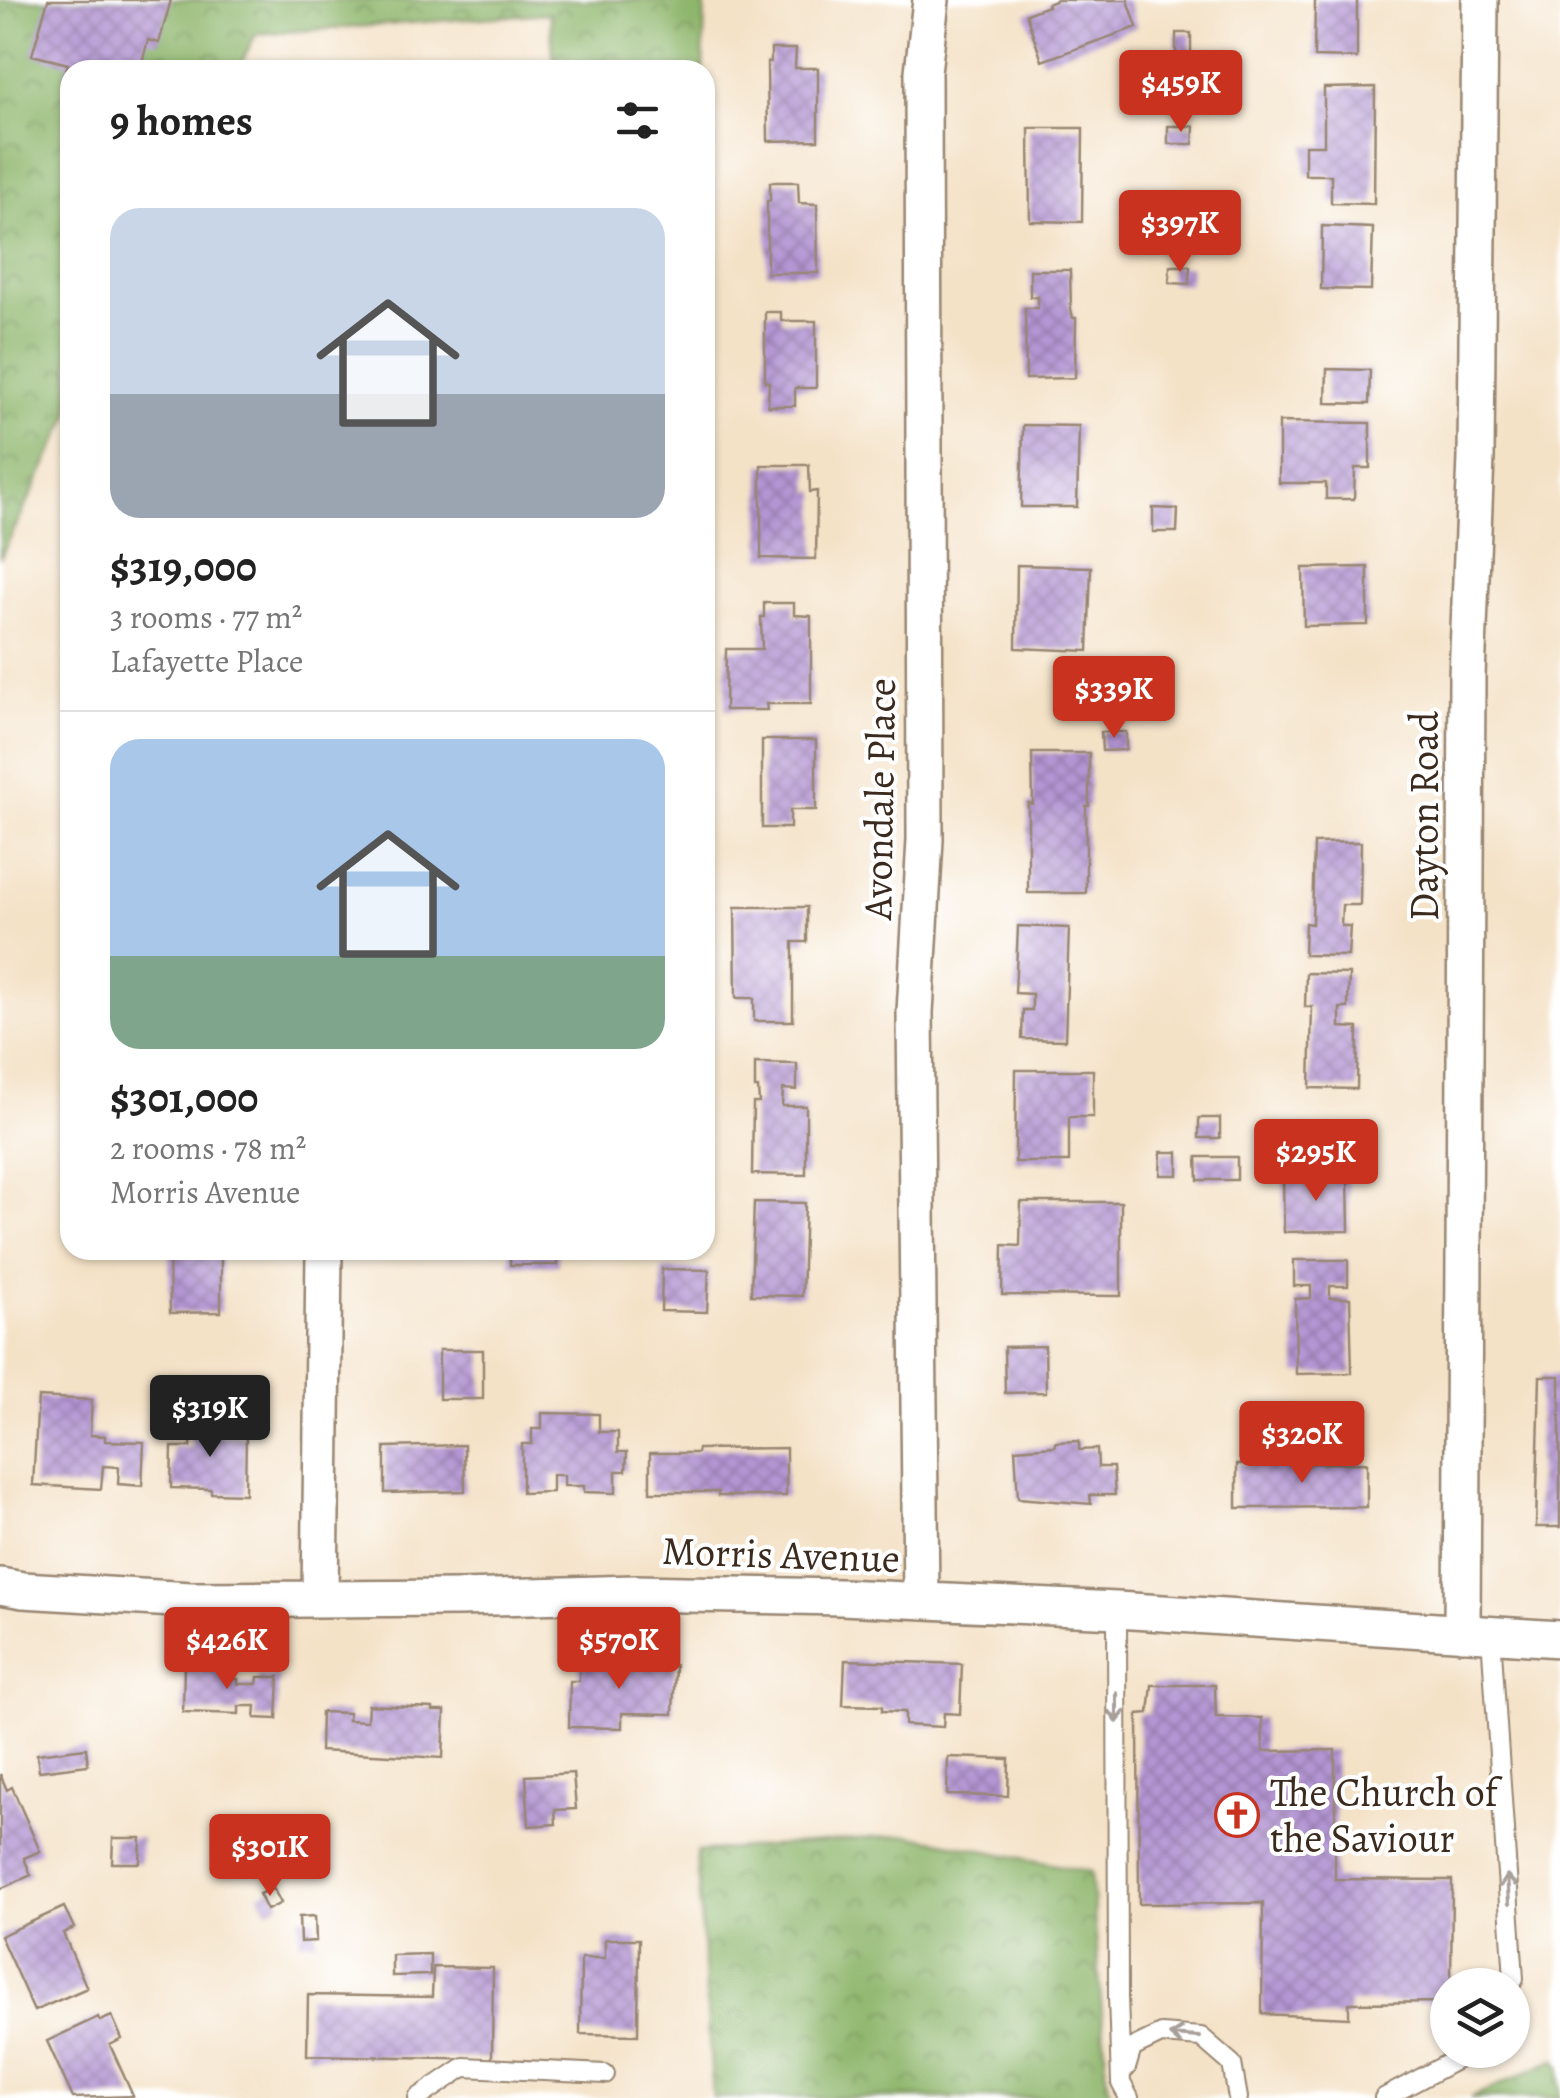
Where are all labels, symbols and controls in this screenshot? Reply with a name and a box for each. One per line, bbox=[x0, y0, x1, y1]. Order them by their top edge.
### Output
pin: $459K bbox=[1111, 50, 1251, 135]
text: $459K bbox=[1141, 60, 1221, 104]
text: 9 homes bbox=[110, 92, 253, 149]
icon: filters bbox=[610, 93, 665, 148]
pin: $397K bbox=[1110, 190, 1250, 275]
text: $397K bbox=[1141, 200, 1219, 244]
icon: home bbox=[298, 273, 478, 453]
text: $319,000 bbox=[110, 538, 257, 595]
text: 3 rooms · 77 m² bbox=[110, 595, 302, 639]
text: Lafayette Place bbox=[110, 639, 303, 683]
pin: $339K bbox=[1044, 656, 1184, 741]
text: $339K bbox=[1075, 666, 1153, 710]
street label: Avondale Place bbox=[850, 678, 909, 921]
street label: Dayton Road bbox=[1397, 710, 1452, 921]
icon: home bbox=[298, 804, 478, 984]
text: $301,000 bbox=[110, 1069, 258, 1126]
pin: $295K bbox=[1246, 1119, 1386, 1204]
text: 2 rooms · 78 m² bbox=[110, 1126, 306, 1170]
text: $295K bbox=[1276, 1129, 1356, 1173]
text: Morris Avenue bbox=[110, 1170, 300, 1214]
pin: $319K bbox=[140, 1375, 280, 1460]
text: $319K bbox=[172, 1385, 248, 1429]
pin: $320K bbox=[1232, 1401, 1372, 1486]
text: $320K bbox=[1261, 1411, 1343, 1455]
street label: Morris Avenue bbox=[661, 1523, 901, 1586]
pin: $426K bbox=[157, 1607, 297, 1692]
pin: $570K bbox=[549, 1607, 689, 1692]
text: $426K bbox=[186, 1617, 268, 1661]
text: $570K bbox=[579, 1617, 659, 1661]
one-way arrow bbox=[1108, 1690, 1126, 1723]
place label: The Church of the Saviour bbox=[1270, 1765, 1504, 1866]
church icon: The Church of the Saviour bbox=[1214, 1792, 1260, 1838]
pin: $301K bbox=[200, 1814, 340, 1899]
text: $301K bbox=[231, 1824, 309, 1868]
one-way arrow bbox=[1498, 1873, 1517, 1905]
map controls bbox=[1430, 1968, 1530, 2068]
button: layers bbox=[1430, 1968, 1530, 2068]
one-way arrow bbox=[1169, 2026, 1201, 2045]

